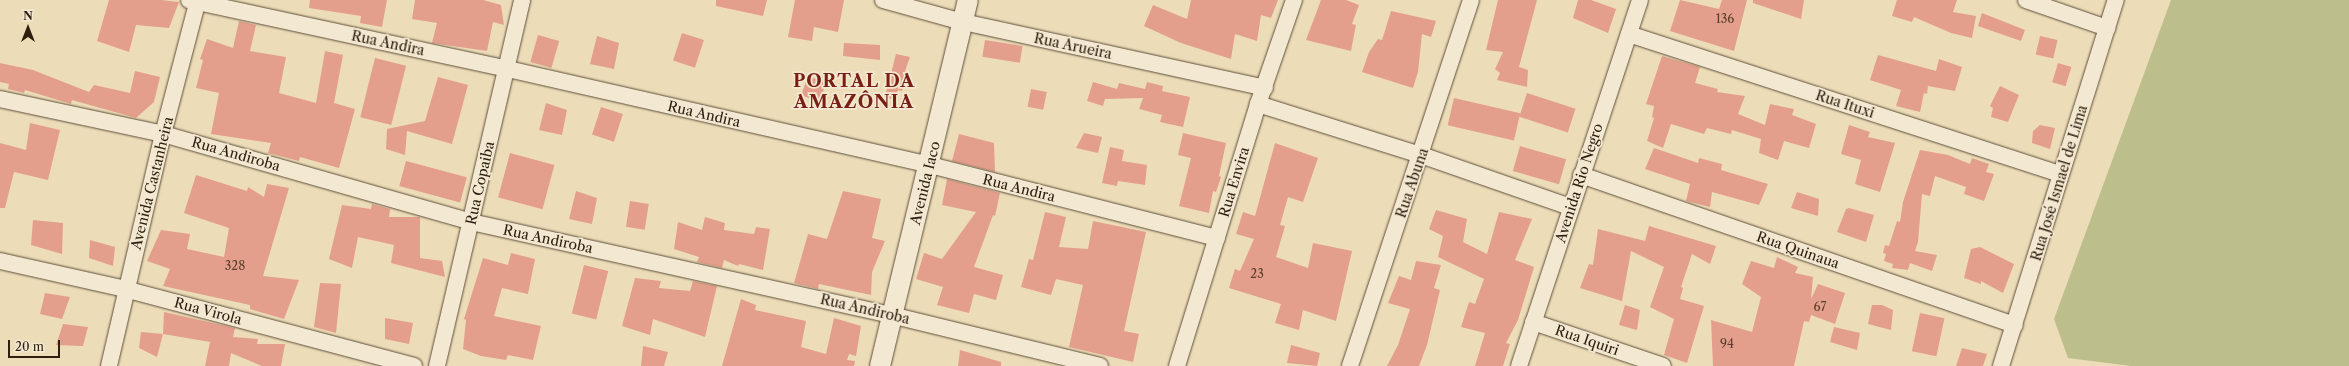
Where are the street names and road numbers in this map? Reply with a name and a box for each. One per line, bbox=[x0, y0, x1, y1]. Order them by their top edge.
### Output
street label: Rua Andira bbox=[350, 27, 426, 59]
street label: Rua Arueira bbox=[1032, 29, 1114, 63]
street label: Rua Ituxi bbox=[1813, 87, 1877, 121]
street label: Rua Andira bbox=[666, 97, 742, 131]
street label: Rua José Ismael de Lima bbox=[2027, 103, 2091, 263]
street label: Avenida Castanheira bbox=[127, 115, 177, 251]
street label: Avenida Rio Negro bbox=[1552, 121, 1606, 245]
street label: Rua Andiroba bbox=[189, 133, 283, 175]
street label: Rua Copaiba bbox=[462, 139, 498, 227]
street label: Avenida Iaco bbox=[906, 139, 944, 227]
street label: Rua Envira bbox=[1215, 145, 1253, 219]
street label: Rua Abuna bbox=[1392, 145, 1432, 221]
street label: Rua Andira bbox=[981, 171, 1057, 205]
street label: Rua Andiroba bbox=[501, 221, 595, 257]
street label: Rua Quinaua bbox=[1754, 228, 1842, 272]
street label: Rua Andiroba bbox=[818, 290, 912, 328]
street label: Rua Virola bbox=[172, 294, 244, 328]
street label: Rua Iquiri bbox=[1553, 321, 1621, 359]

